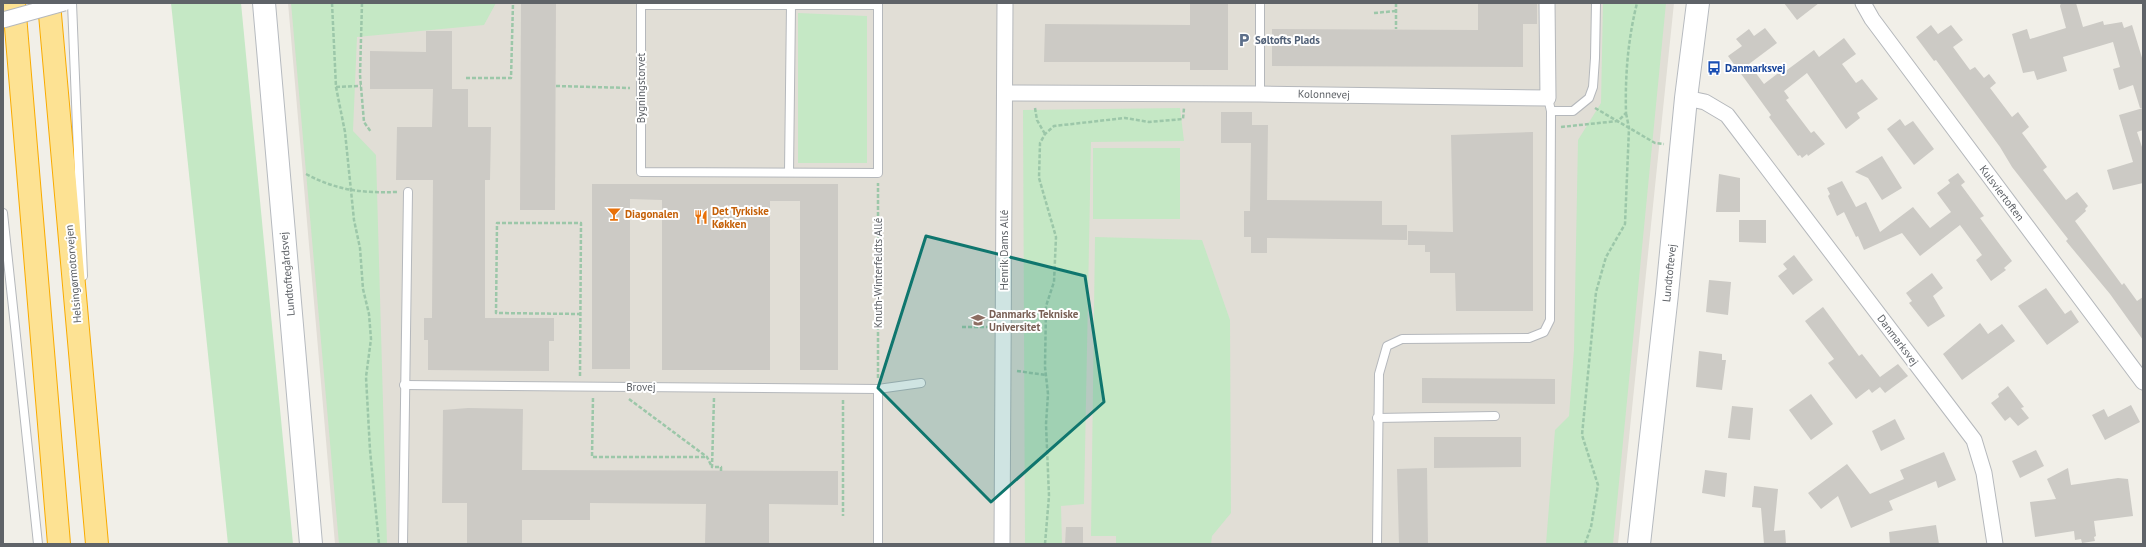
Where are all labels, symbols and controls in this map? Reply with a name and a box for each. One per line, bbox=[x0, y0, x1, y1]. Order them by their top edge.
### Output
parking icon: Søltofts Plads bbox=[1236, 32, 1252, 48]
place label: Søltofts Plads bbox=[1255, 33, 1320, 47]
street label: Bygningstorvet bbox=[634, 52, 648, 123]
bus stop icon: Danmarksvej bbox=[1706, 60, 1722, 76]
place label: Danmarksvej bbox=[1725, 61, 1786, 75]
street label: Kolonnevej bbox=[1298, 87, 1350, 101]
street label: Kulsviertoften bbox=[1977, 162, 2027, 224]
place label: Det Tyrkiske Køkken bbox=[712, 204, 769, 231]
bar icon: Diagonalen bbox=[606, 206, 622, 222]
place label: Diagonalen bbox=[625, 207, 679, 221]
restaurant icon: Det Tyrkiske Køkken bbox=[693, 209, 709, 225]
street label: Henrik Dams Allé bbox=[997, 209, 1011, 290]
street label: Knuth-Winterfeldts Allé bbox=[871, 217, 885, 328]
street label: Helsingørmotorvejen bbox=[62, 224, 84, 324]
street label: Lundtoftegårdsvej bbox=[276, 231, 298, 317]
street label: Lundtoftevej bbox=[1659, 243, 1679, 303]
place label: Danmarks Tekniske Universitet bbox=[989, 307, 1079, 334]
school or university icon: Danmarks Tekniske Universitet bbox=[970, 312, 986, 328]
street label: Danmarksvej bbox=[1874, 312, 1922, 368]
street label: Brovej bbox=[626, 380, 656, 394]

